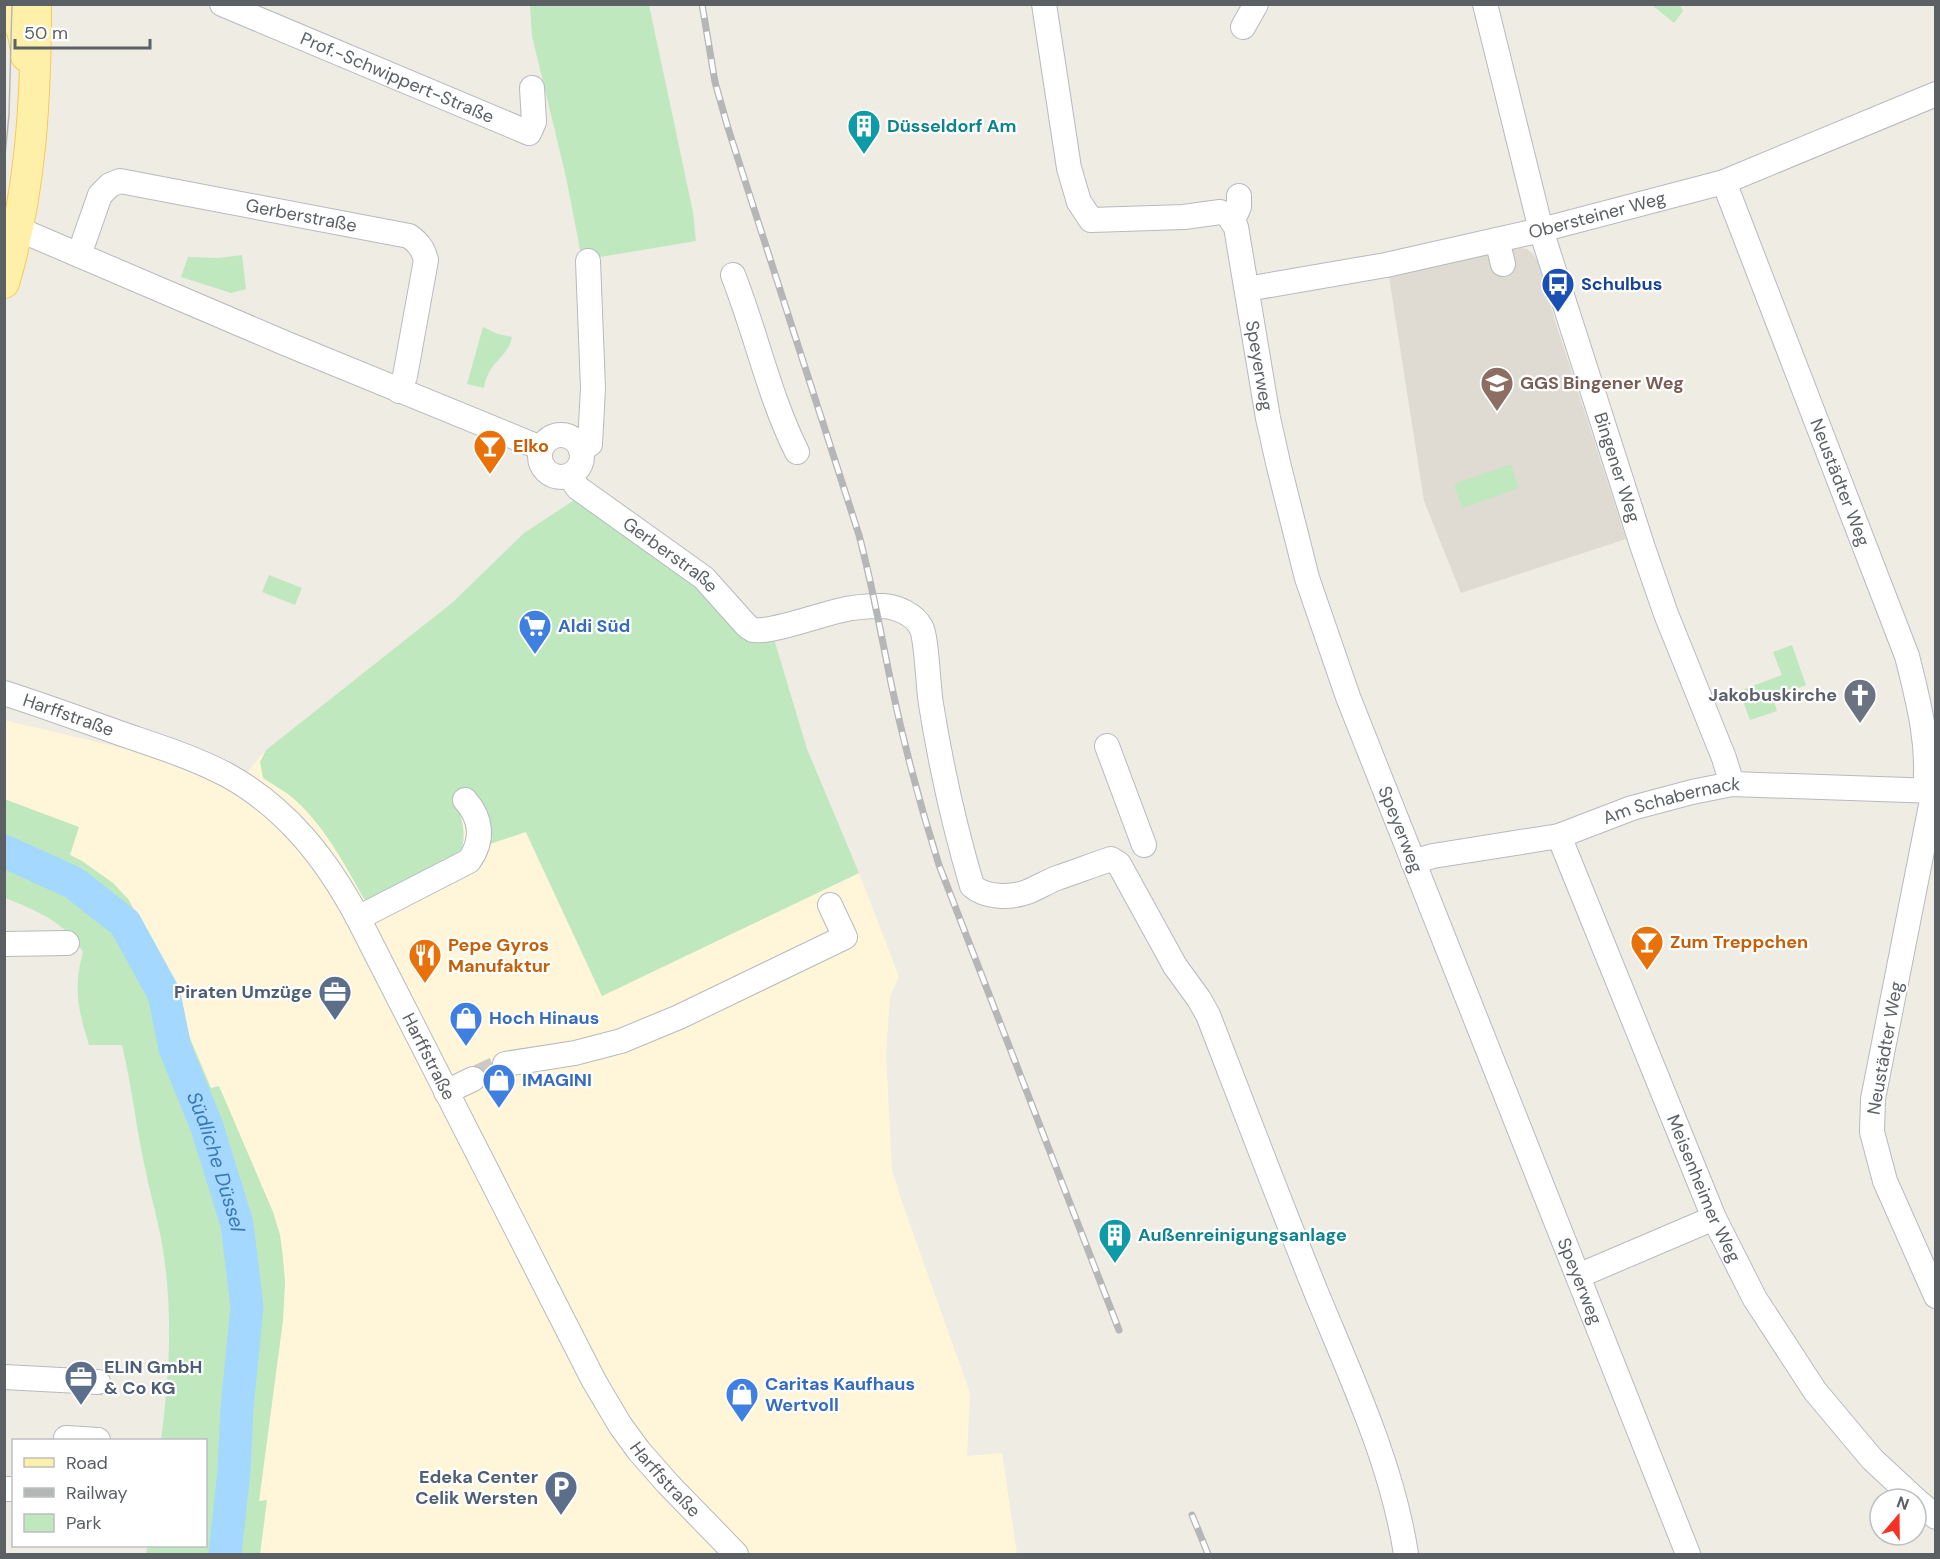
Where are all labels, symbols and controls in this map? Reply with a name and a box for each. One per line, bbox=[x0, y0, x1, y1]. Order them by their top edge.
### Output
scale bar bbox=[15, 12, 150, 50]
text: 50 m bbox=[24, 21, 68, 45]
street label: Prof.-Schwippert-Straße bbox=[297, 26, 498, 129]
building icon: Düsseldorf Am bbox=[846, 108, 882, 155]
place label: Düsseldorf Am bbox=[887, 114, 1016, 138]
street label: Obersteiner Weg bbox=[1526, 186, 1668, 244]
street label: Gerberstraße bbox=[244, 193, 359, 238]
bus stop icon: Schulbus bbox=[1540, 266, 1576, 313]
place label: Schulbus bbox=[1581, 272, 1662, 296]
street label: Speyerweg bbox=[1240, 319, 1279, 413]
school or university icon: GGS Bingener Weg bbox=[1479, 365, 1515, 412]
place label: GGS Bingener Weg bbox=[1520, 371, 1684, 395]
street label: Bingener Weg bbox=[1588, 409, 1646, 525]
street label: Neustädter Weg bbox=[1804, 415, 1875, 550]
bar icon: Elko bbox=[472, 428, 508, 475]
place label: Elko bbox=[513, 434, 549, 458]
street label: Gerberstraße bbox=[618, 512, 723, 598]
supermarket icon: Aldi Süd bbox=[517, 608, 553, 655]
place label: Aldi Süd bbox=[558, 614, 630, 638]
church icon: Jakobuskirche bbox=[1842, 677, 1878, 724]
place label: Jakobuskirche bbox=[1708, 683, 1837, 707]
street label: Harffstraße bbox=[20, 688, 117, 742]
street label: Am Schabernack bbox=[1599, 772, 1741, 830]
street label: Speyerweg bbox=[1373, 783, 1429, 876]
bar icon: Zum Treppchen bbox=[1629, 924, 1665, 971]
place label: Zum Treppchen bbox=[1670, 930, 1808, 954]
place label: Pepe Gyros Manufaktur bbox=[448, 933, 550, 978]
restaurant icon: Pepe Gyros Manufaktur bbox=[407, 937, 443, 984]
office icon: Piraten Umzüge bbox=[317, 974, 353, 1021]
street label: Neustädter Weg bbox=[1861, 979, 1909, 1117]
place label: Piraten Umzüge bbox=[174, 980, 312, 1004]
shop icon: Hoch Hinaus bbox=[448, 1000, 484, 1047]
place label: Hoch Hinaus bbox=[489, 1006, 599, 1030]
street label: Harffstraße bbox=[396, 1009, 461, 1104]
shop icon: IMAGINI bbox=[481, 1062, 517, 1109]
place label: IMAGINI bbox=[522, 1068, 592, 1092]
water label: Südliche Düssel bbox=[181, 1088, 251, 1233]
street label: Meisenheimer Weg bbox=[1661, 1111, 1746, 1266]
building icon: Außenreinigungsanlage bbox=[1097, 1217, 1133, 1264]
place label: Außenreinigungsanlage bbox=[1138, 1223, 1347, 1247]
street label: Speyerweg bbox=[1552, 1234, 1608, 1328]
place label: ELIN GmbH & Co KG bbox=[104, 1355, 202, 1400]
office icon: ELIN GmbH & Co KG bbox=[63, 1359, 99, 1406]
place label: Caritas Kaufhaus Wertvoll bbox=[765, 1372, 915, 1417]
shop icon: Caritas Kaufhaus Wertvoll bbox=[724, 1376, 760, 1423]
street label: Harffstraße bbox=[624, 1437, 706, 1522]
legend bbox=[12, 1439, 207, 1547]
text: Road bbox=[66, 1451, 108, 1475]
place label: Edeka Center Celik Wersten bbox=[415, 1465, 538, 1510]
parking icon: Edeka Center Celik Wersten bbox=[543, 1469, 579, 1516]
text: Railway bbox=[66, 1481, 128, 1505]
north arrow bbox=[1868, 1487, 1928, 1547]
text: N bbox=[1894, 1492, 1912, 1515]
text: Park bbox=[66, 1511, 102, 1535]

